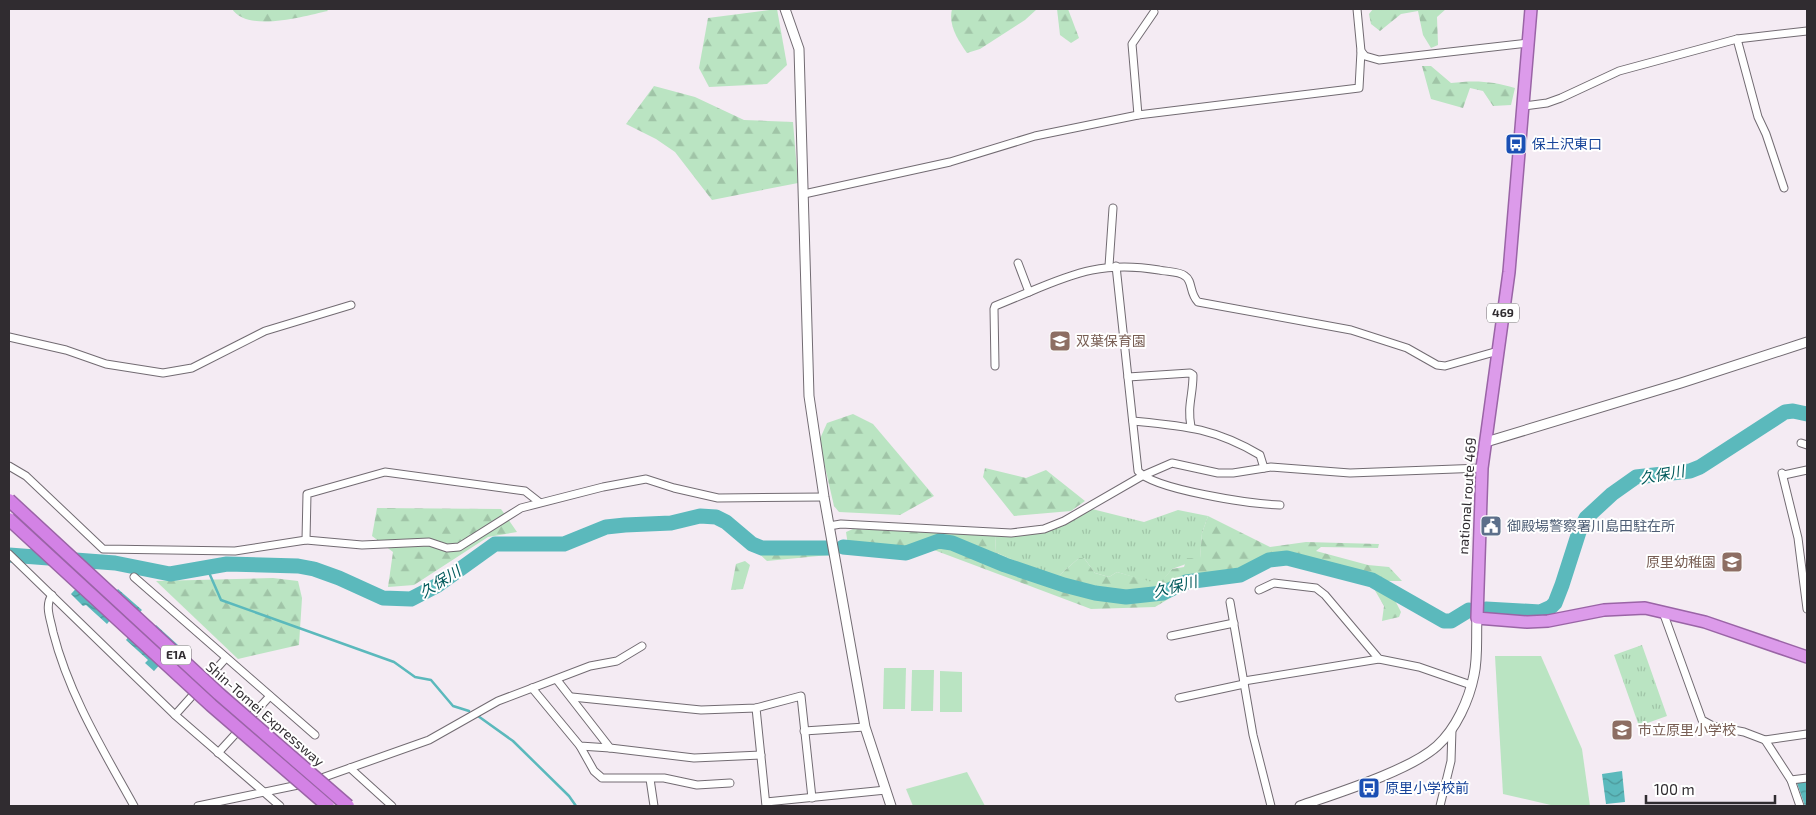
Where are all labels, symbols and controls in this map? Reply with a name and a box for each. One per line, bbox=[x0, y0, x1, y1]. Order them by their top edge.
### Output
bus stop icon: 保土沢東口 bbox=[1504, 132, 1528, 156]
place label: 保土沢東口 bbox=[1532, 135, 1602, 152]
road number: 469 bbox=[1487, 304, 1519, 322]
school or university icon: 双葉保育園 bbox=[1048, 329, 1072, 353]
place label: 双葉保育園 bbox=[1076, 332, 1146, 349]
street label: national route 469 bbox=[1454, 437, 1479, 555]
water label: 久保川 bbox=[1638, 461, 1688, 487]
public building icon: 御殿場警察署川島田駐在所 bbox=[1479, 514, 1503, 538]
place label: 御殿場警察署川島田駐在所 bbox=[1507, 517, 1675, 534]
school or university icon: 原里幼稚園 bbox=[1720, 550, 1744, 574]
place label: 原里幼稚園 bbox=[1646, 553, 1716, 570]
water label: 久保川 bbox=[416, 561, 465, 601]
water label: 久保川 bbox=[1151, 571, 1201, 600]
road number: E1A bbox=[161, 646, 191, 664]
street label: Shin-Tomei Expressway bbox=[203, 658, 328, 770]
school or university icon: 市立原里小学校 bbox=[1610, 718, 1634, 742]
place label: 市立原里小学校 bbox=[1638, 721, 1736, 738]
scale bar bbox=[1646, 772, 1775, 804]
bus stop icon: 原里小学校前 bbox=[1357, 776, 1381, 800]
place label: 原里小学校前 bbox=[1385, 779, 1469, 796]
text: 100 m bbox=[1654, 780, 1695, 798]

